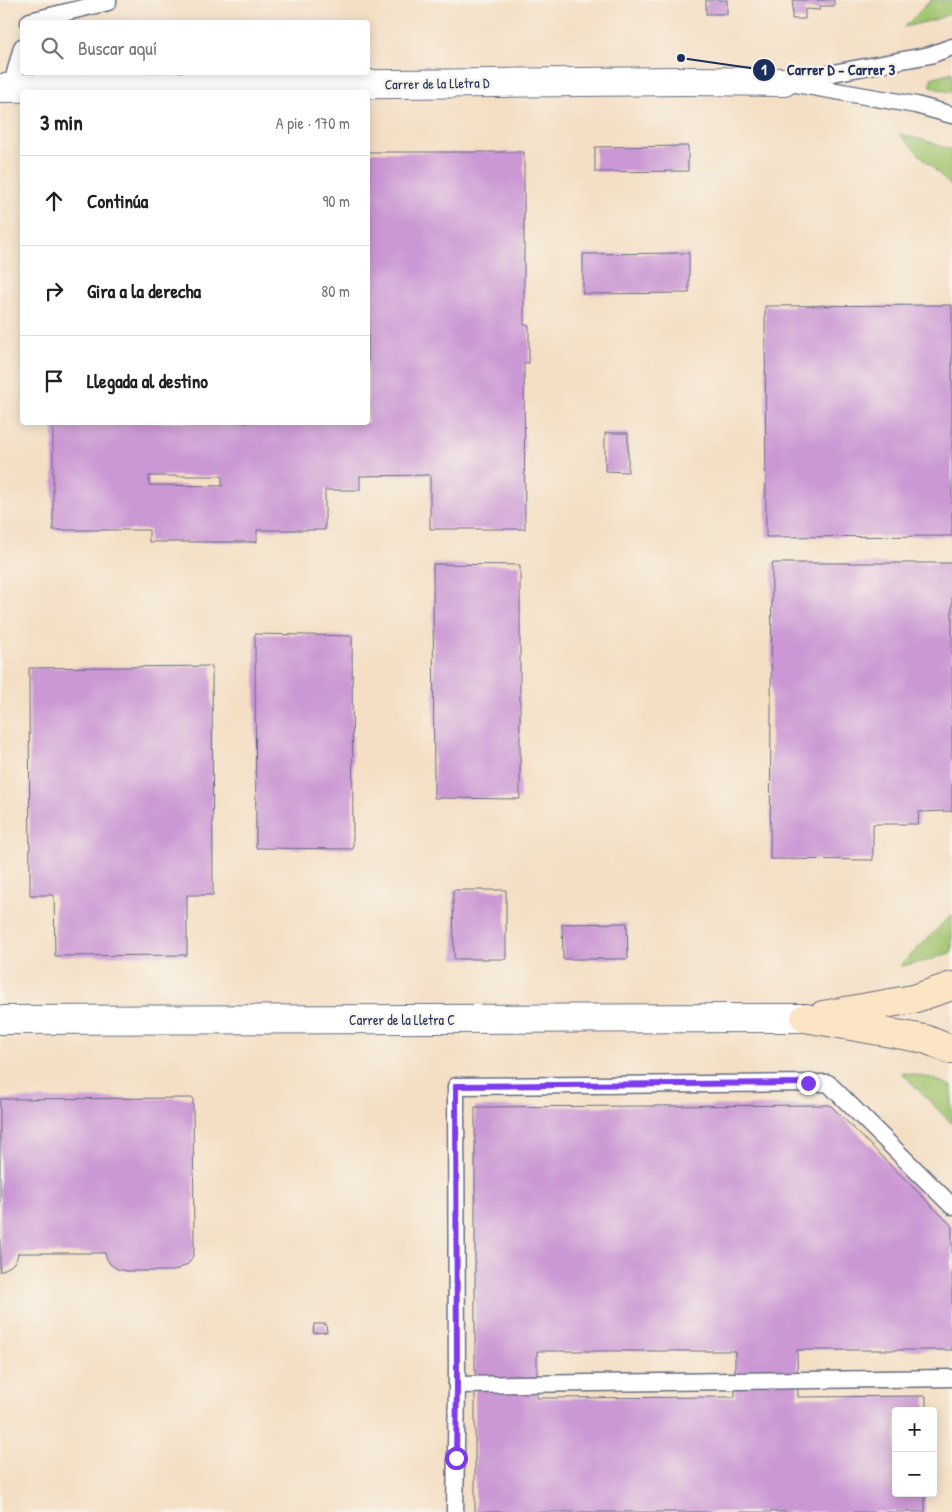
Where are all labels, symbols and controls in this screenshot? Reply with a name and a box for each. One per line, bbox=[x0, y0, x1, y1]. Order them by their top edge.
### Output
search box bbox=[20, 20, 370, 75]
icon: search bbox=[38, 34, 66, 62]
text: Buscar aquí bbox=[78, 35, 157, 61]
callout: Carrer D - Carrer 3 bbox=[752, 55, 905, 85]
text: 1 bbox=[761, 59, 767, 80]
text: Carrer D - Carrer 3 bbox=[787, 59, 896, 80]
street label: Carrer de la Lletra D bbox=[384, 73, 490, 93]
text: 3 min bbox=[40, 108, 83, 137]
text: A pie · 170 m bbox=[276, 112, 350, 134]
icon: ahead bbox=[40, 187, 68, 215]
text: Continúa bbox=[87, 188, 148, 214]
text: 90 m bbox=[322, 190, 350, 212]
icon: right bbox=[40, 277, 68, 305]
text: Gira a la derecha bbox=[87, 278, 201, 304]
text: 80 m bbox=[321, 280, 350, 302]
icon: arrive bbox=[40, 367, 68, 395]
text: Llegada al destino bbox=[87, 368, 208, 394]
street label: Carrer de la Lletra C bbox=[349, 1010, 455, 1029]
route end bbox=[797, 1072, 820, 1095]
map controls bbox=[892, 1407, 937, 1497]
button: + bbox=[892, 1407, 937, 1452]
route start bbox=[445, 1447, 468, 1470]
button: − bbox=[892, 1452, 937, 1497]

